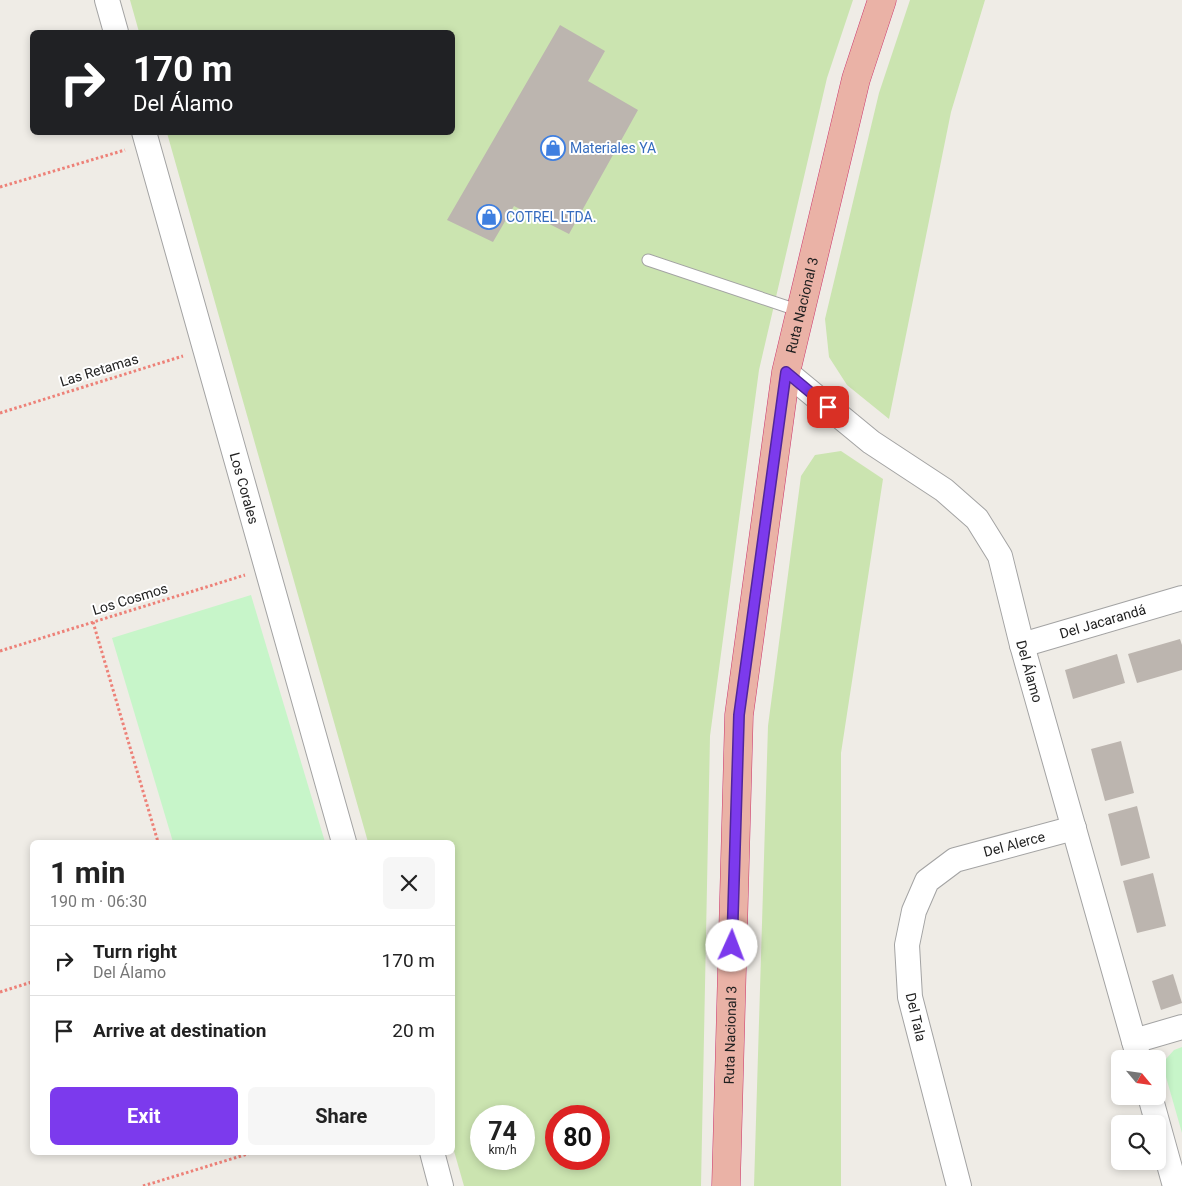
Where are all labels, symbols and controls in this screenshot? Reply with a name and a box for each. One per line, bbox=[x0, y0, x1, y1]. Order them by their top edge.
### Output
text: 170 m bbox=[133, 49, 232, 90]
icon: right bbox=[50, 50, 115, 115]
text: Del Álamo bbox=[133, 91, 233, 116]
shop icon: Materiales YA bbox=[540, 135, 566, 161]
place label: Materiales YA bbox=[570, 140, 656, 156]
shop icon: COTREL LTDA. bbox=[476, 204, 502, 230]
place label: COTREL LTDA. bbox=[506, 209, 596, 225]
street label: Ruta Nacional 3 bbox=[783, 255, 821, 355]
street label: Las Retamas bbox=[58, 350, 140, 390]
pin bbox=[807, 386, 849, 428]
icon: arrive bbox=[814, 393, 842, 421]
street label: Los Corales bbox=[227, 451, 262, 526]
street label: Los Cosmos bbox=[90, 580, 170, 618]
street label: Del Jacarandá bbox=[1058, 601, 1148, 642]
street label: Del Álamo bbox=[1013, 639, 1046, 704]
street label: Del Alerce bbox=[982, 828, 1047, 860]
text: 1 min bbox=[50, 855, 125, 890]
button: close bbox=[383, 857, 435, 909]
text: 190 m · 06:30 bbox=[50, 892, 147, 911]
position arrow bbox=[705, 919, 757, 971]
text: Turn right bbox=[93, 940, 177, 963]
icon: right bbox=[50, 947, 78, 975]
text: 170 m bbox=[382, 949, 435, 972]
text: Del Álamo bbox=[93, 963, 166, 982]
street label: Ruta Nacional 3 bbox=[721, 986, 740, 1085]
street label: Del Tala bbox=[903, 991, 929, 1043]
icon: arrive bbox=[50, 1017, 78, 1045]
text: Arrive at destination bbox=[93, 1019, 266, 1042]
text: 20 m bbox=[392, 1019, 435, 1042]
north arrow bbox=[1111, 1050, 1166, 1105]
map controls bbox=[1111, 1050, 1166, 1170]
button: Exit bbox=[50, 1087, 238, 1145]
button: Share bbox=[248, 1087, 435, 1145]
speed limit sign: 80 bbox=[545, 1105, 610, 1170]
button: search bbox=[1111, 1115, 1166, 1170]
text: 74 bbox=[488, 1117, 517, 1146]
text: km/h bbox=[488, 1143, 517, 1157]

